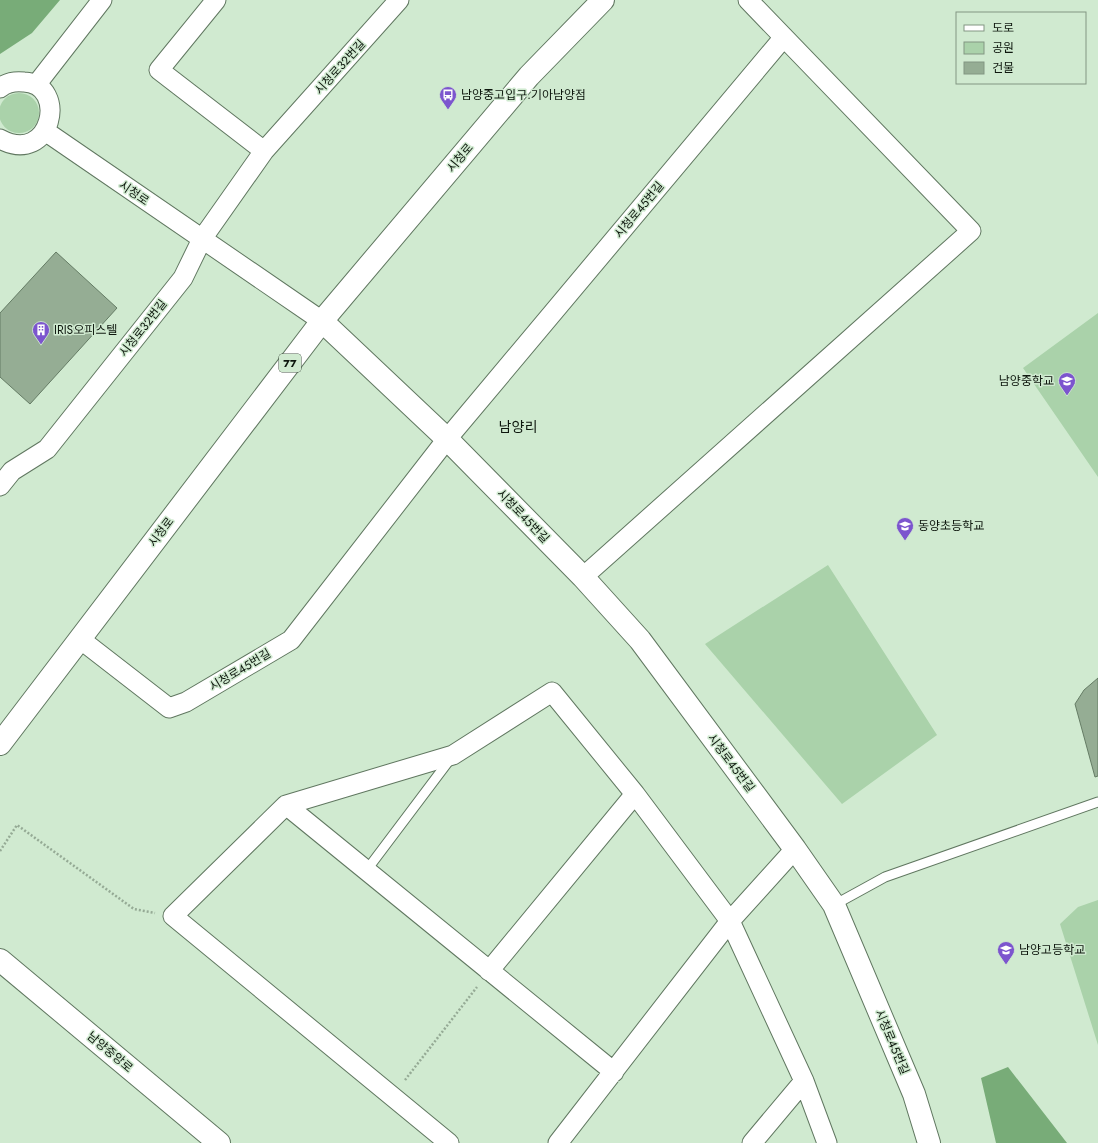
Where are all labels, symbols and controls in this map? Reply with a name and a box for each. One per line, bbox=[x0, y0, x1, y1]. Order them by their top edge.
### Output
legend bbox=[956, 12, 1086, 84]
text: 도로 bbox=[992, 19, 1014, 37]
street label: 시청로32번길 bbox=[310, 35, 370, 99]
text: 공원 bbox=[992, 39, 1014, 57]
text: 건물 bbox=[992, 59, 1014, 77]
bus stop icon: 남양중고입구.기아남양점 bbox=[438, 85, 458, 110]
place label: 남양중고입구.기아남양점 bbox=[461, 86, 586, 104]
street label: 시청로 bbox=[442, 140, 478, 176]
street label: 시청로 bbox=[115, 176, 153, 210]
street label: 시청로45번길 bbox=[610, 178, 668, 242]
street label: 시청로32번길 bbox=[115, 295, 171, 361]
building icon: IRIS오피스텔 bbox=[31, 320, 51, 345]
place label: IRIS오피스텔 bbox=[54, 321, 117, 339]
road number: 77 bbox=[279, 354, 301, 372]
school or university icon: 남양중학교 bbox=[1057, 371, 1077, 396]
place label: 남양중학교 bbox=[999, 372, 1054, 390]
district label: 남양리 bbox=[499, 417, 537, 437]
street label: 시청로45번길 bbox=[493, 485, 553, 547]
street label: 시청로 bbox=[144, 513, 178, 551]
school or university icon: 동양초등학교 bbox=[895, 516, 915, 541]
place label: 동양초등학교 bbox=[918, 517, 984, 535]
street label: 시청로45번길 bbox=[206, 645, 274, 695]
street label: 시청로45번길 bbox=[703, 730, 759, 796]
school or university icon: 남양고등학교 bbox=[996, 940, 1016, 965]
place label: 남양고등학교 bbox=[1019, 941, 1085, 959]
street label: 시청로45번길 bbox=[870, 1007, 914, 1077]
street label: 남양중앙로 bbox=[83, 1027, 137, 1077]

